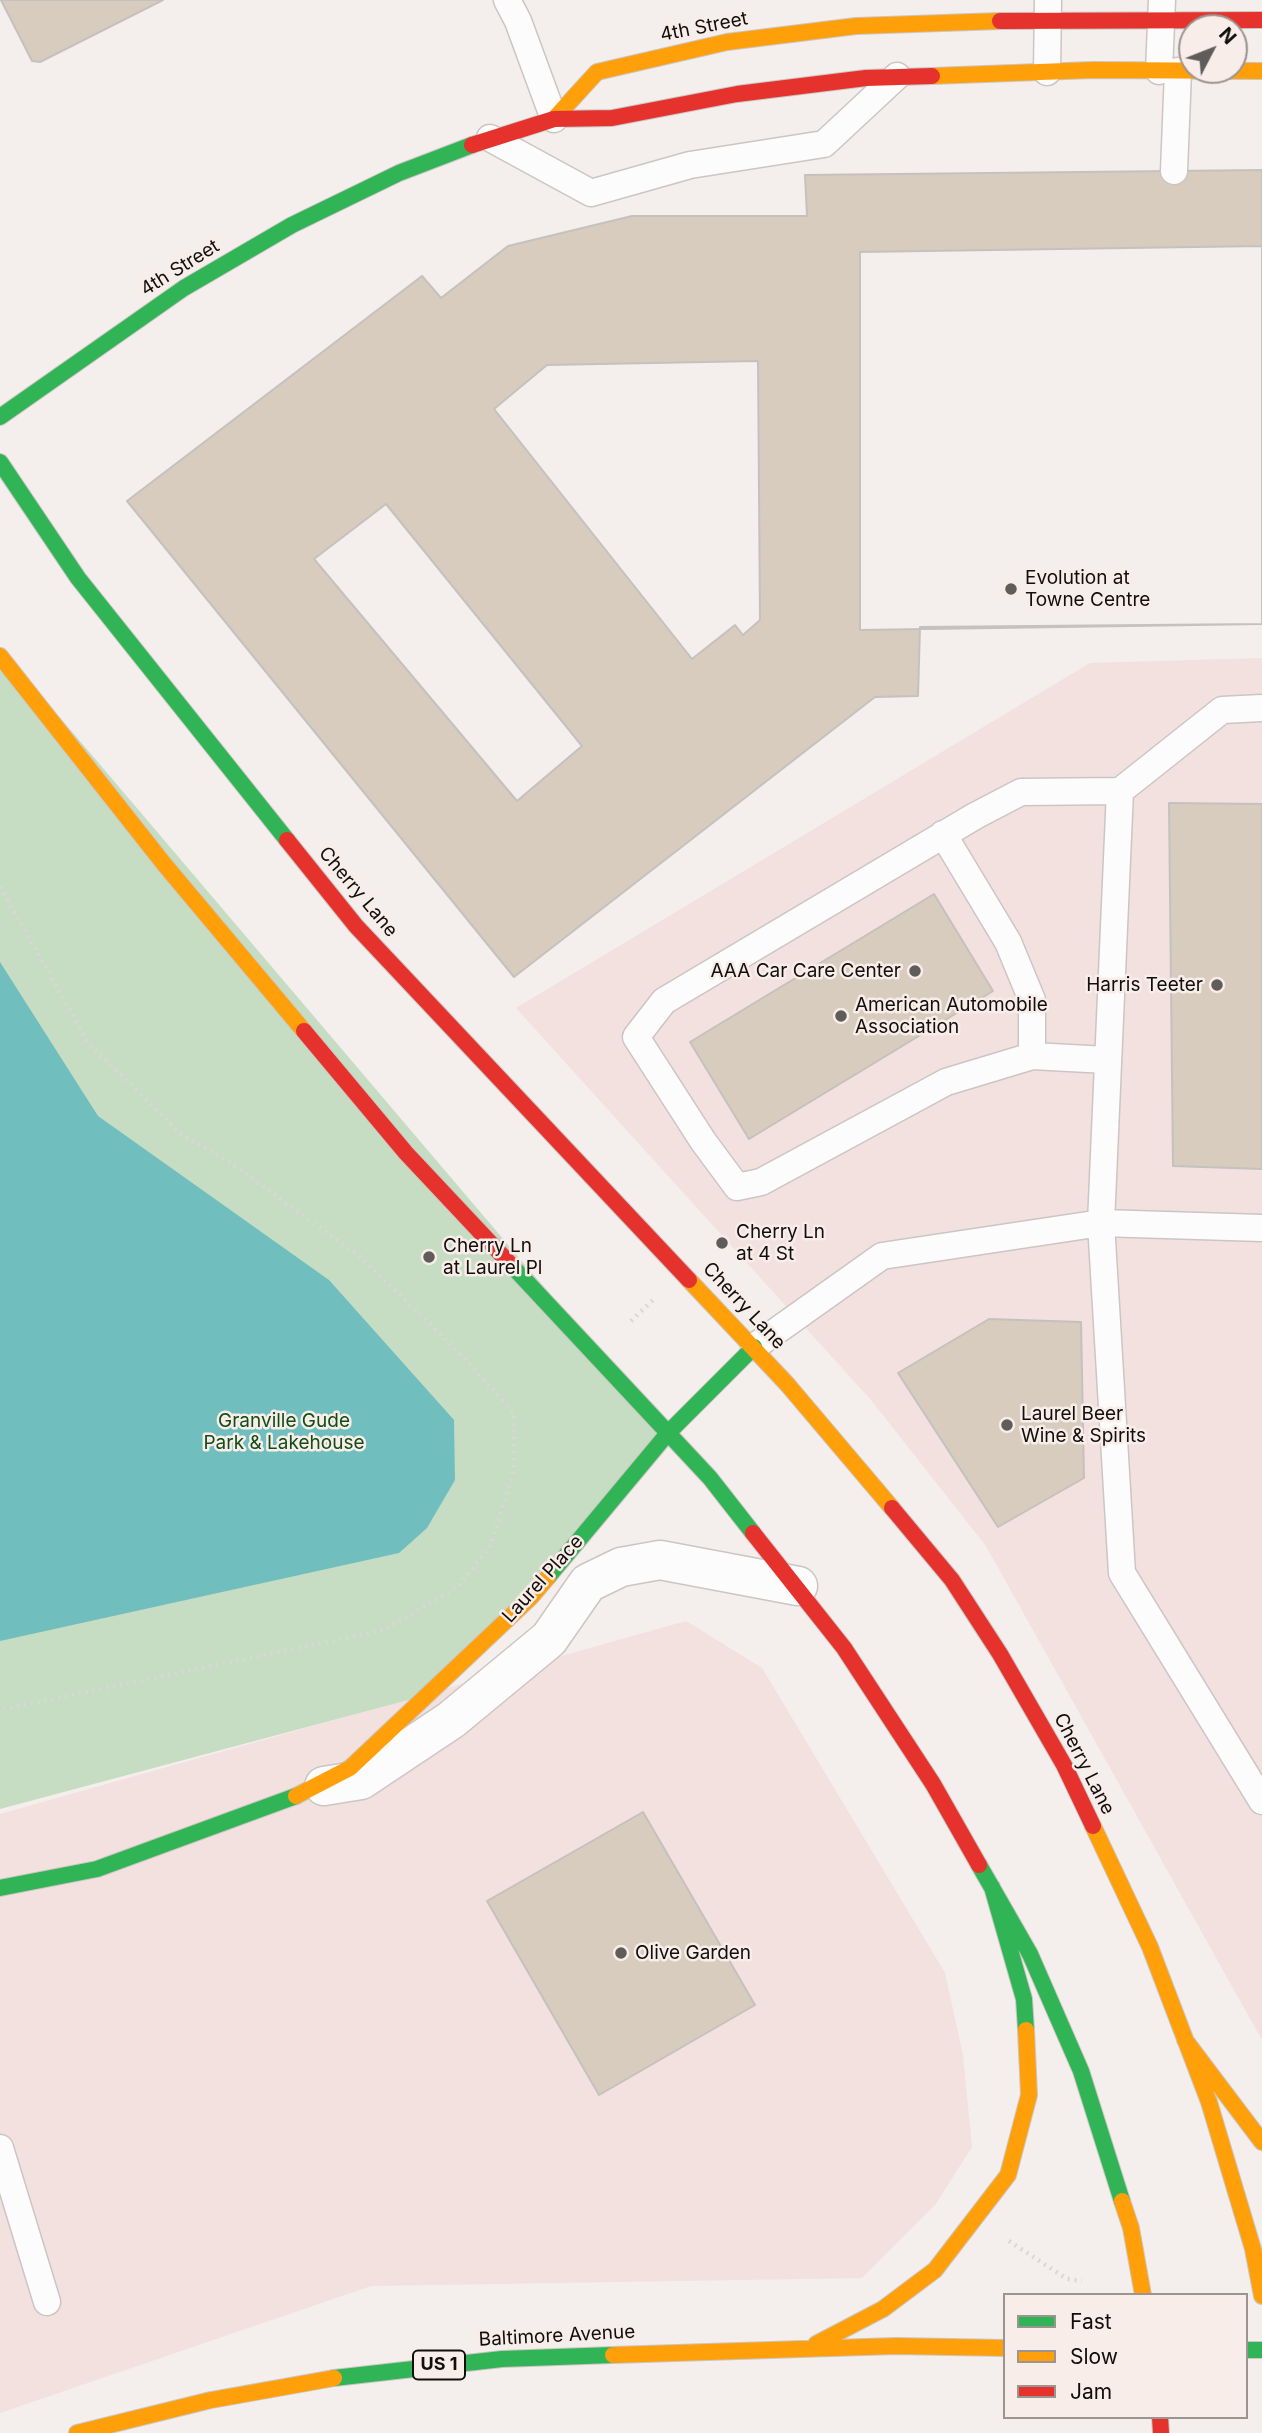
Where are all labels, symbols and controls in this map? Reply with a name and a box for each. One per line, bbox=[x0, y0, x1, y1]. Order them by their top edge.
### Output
street label: 4th Street bbox=[658, 7, 750, 47]
north arrow bbox=[1178, 14, 1248, 84]
text: N bbox=[1214, 23, 1241, 49]
street label: 4th Street bbox=[136, 235, 224, 301]
place label: Evolution at Towne Centre bbox=[1025, 567, 1150, 611]
marker: Evolution at Towne Centre bbox=[1003, 581, 1019, 597]
street label: Cherry Lane bbox=[314, 842, 402, 942]
place label: AAA Car Care Center bbox=[710, 960, 901, 982]
marker: AAA Car Care Center bbox=[907, 963, 923, 979]
place label: Harris Teeter bbox=[1086, 974, 1203, 996]
marker: Harris Teeter bbox=[1209, 977, 1225, 993]
place label: American Automobile Association bbox=[855, 994, 1048, 1038]
marker: American Automobile Association bbox=[833, 1008, 849, 1024]
place label: Cherry Ln at 4 St bbox=[736, 1221, 825, 1265]
place label: Cherry Ln at Laurel Pl bbox=[443, 1235, 542, 1279]
marker: Cherry Ln at 4 St bbox=[714, 1235, 730, 1251]
marker: Cherry Ln at Laurel Pl bbox=[421, 1249, 437, 1265]
street label: Cherry Lane bbox=[698, 1258, 790, 1354]
place label: Laurel Beer Wine & Spirits bbox=[1021, 1403, 1146, 1447]
park label: Granville Gude Park & Lakehouse bbox=[203, 1410, 365, 1454]
marker: Laurel Beer Wine & Spirits bbox=[999, 1417, 1015, 1433]
street label: Laurel Place bbox=[498, 1531, 588, 1627]
street label: Cherry Lane bbox=[1049, 1709, 1119, 1819]
place label: Olive Garden bbox=[635, 1942, 751, 1964]
marker: Olive Garden bbox=[613, 1945, 629, 1961]
legend bbox=[1003, 2293, 1248, 2419]
text: Fast bbox=[1070, 2309, 1112, 2334]
street label: Baltimore Avenue bbox=[478, 2321, 636, 2351]
text: Slow bbox=[1070, 2344, 1118, 2369]
road number: US 1 bbox=[413, 2350, 465, 2379]
text: Jam bbox=[1070, 2379, 1112, 2404]

